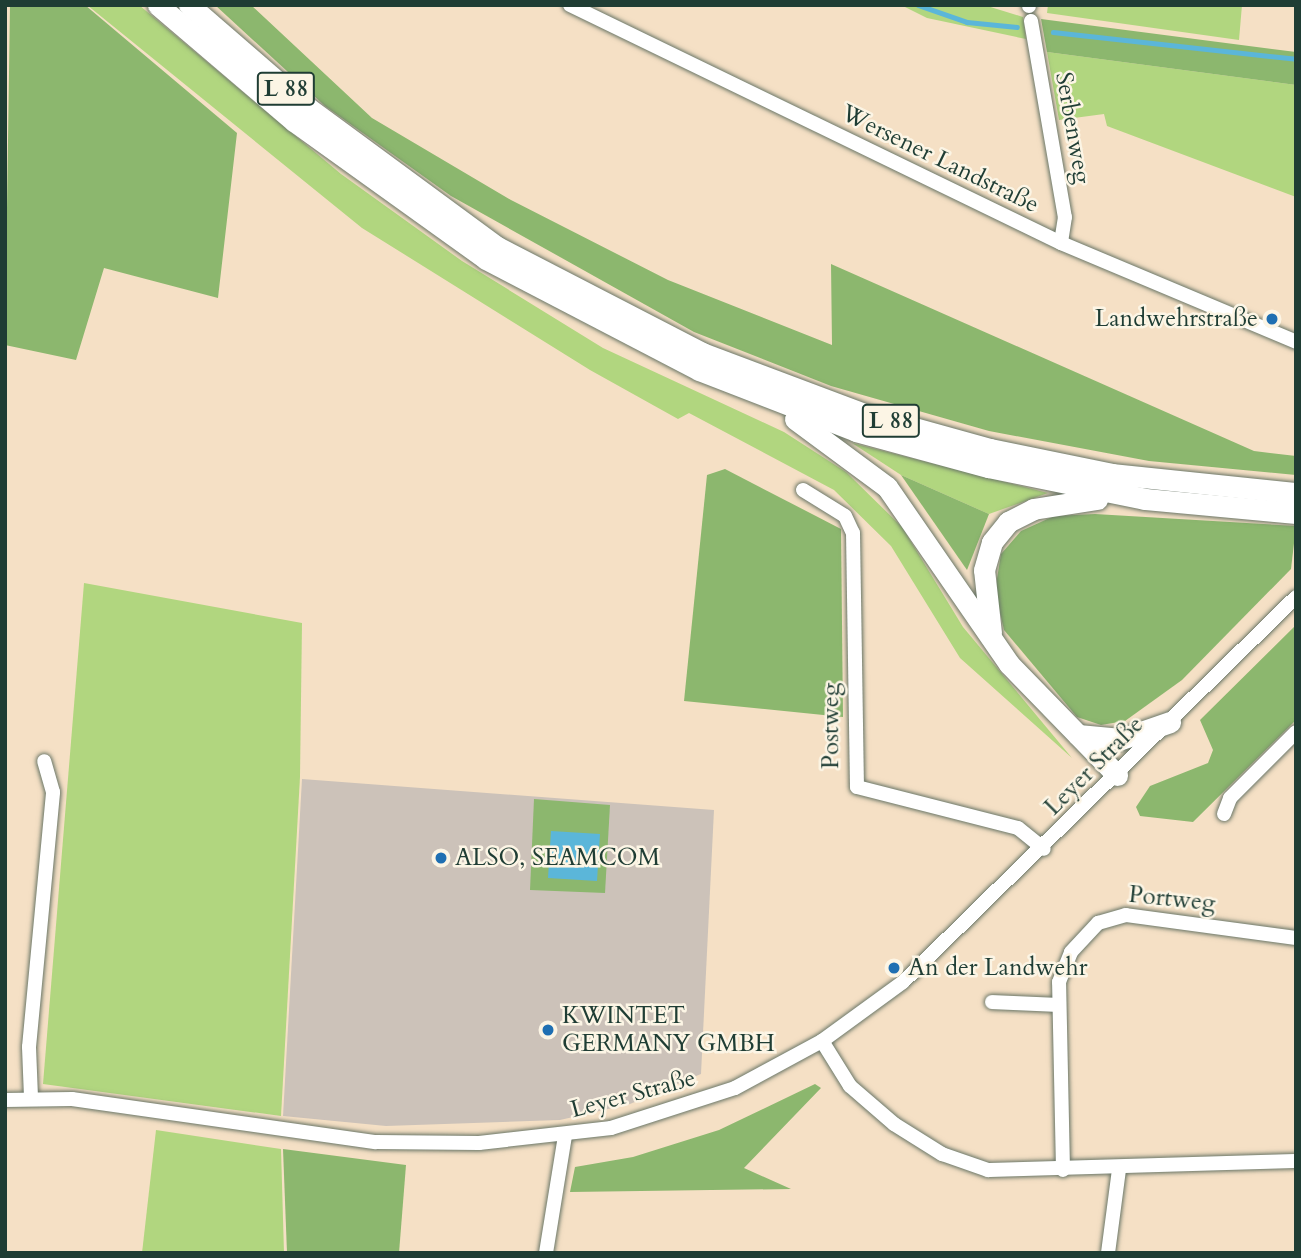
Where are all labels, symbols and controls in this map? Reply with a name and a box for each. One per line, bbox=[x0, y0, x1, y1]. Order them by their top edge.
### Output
road number: L 88 bbox=[256, 69, 316, 108]
street label: Serbenweg bbox=[1049, 70, 1097, 186]
street label: Wersener Landstraße bbox=[837, 99, 1043, 219]
place label: Landwehrstraße bbox=[1095, 305, 1258, 333]
marker: Landwehrstraße bbox=[1264, 311, 1280, 327]
road number: L 88 bbox=[861, 402, 921, 440]
street label: Postweg bbox=[817, 683, 845, 769]
street label: Leyer Straße bbox=[1039, 711, 1149, 821]
place label: ALSO, SEAMCOM bbox=[455, 844, 660, 872]
marker: ALSO, SEAMCOM bbox=[433, 850, 449, 866]
street label: Portweg bbox=[1127, 880, 1217, 918]
place label: An der Landwehr bbox=[908, 954, 1087, 982]
marker: An der Landwehr bbox=[886, 960, 902, 976]
place label: KWINTET GERMANY GMBH bbox=[562, 1002, 775, 1058]
marker: KWINTET GERMANY GMBH bbox=[540, 1022, 556, 1038]
street label: Leyer Straße bbox=[567, 1064, 699, 1124]

